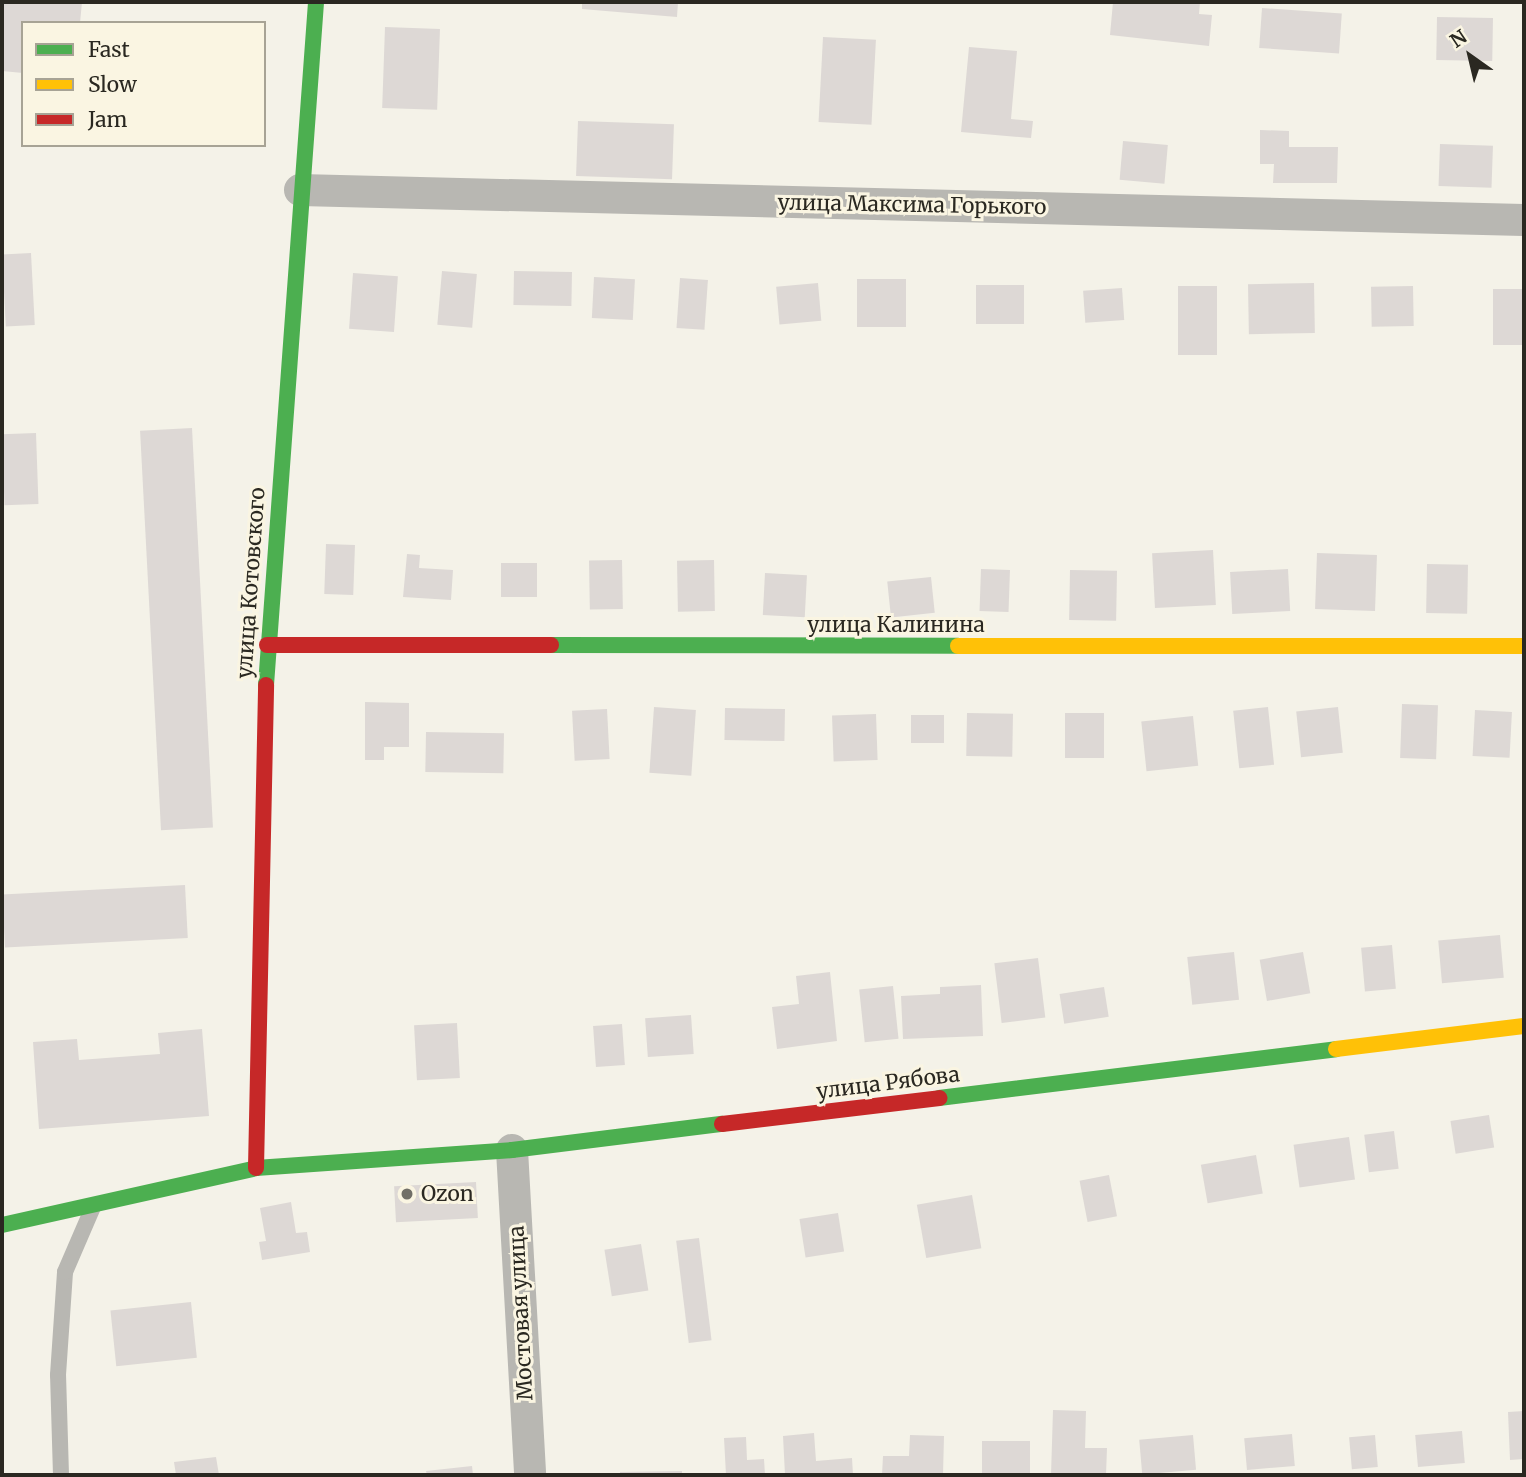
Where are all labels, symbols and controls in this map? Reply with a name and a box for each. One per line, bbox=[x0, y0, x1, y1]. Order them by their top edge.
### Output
legend bbox=[21, 21, 266, 147]
north arrow bbox=[1435, 21, 1505, 91]
text: N bbox=[1445, 24, 1471, 53]
text: Fast bbox=[88, 36, 130, 63]
text: Slow bbox=[88, 71, 137, 98]
text: Jam bbox=[88, 106, 127, 133]
street label: улица Максима Горького bbox=[777, 190, 1047, 220]
street label: улица Котовского bbox=[232, 487, 270, 679]
street label: улица Калинина bbox=[807, 612, 985, 638]
street label: улица Рябова bbox=[815, 1062, 961, 1104]
place label: Ozon bbox=[421, 1181, 474, 1207]
marker: Ozon bbox=[399, 1186, 415, 1202]
street label: Мостовая улица bbox=[504, 1225, 538, 1401]

